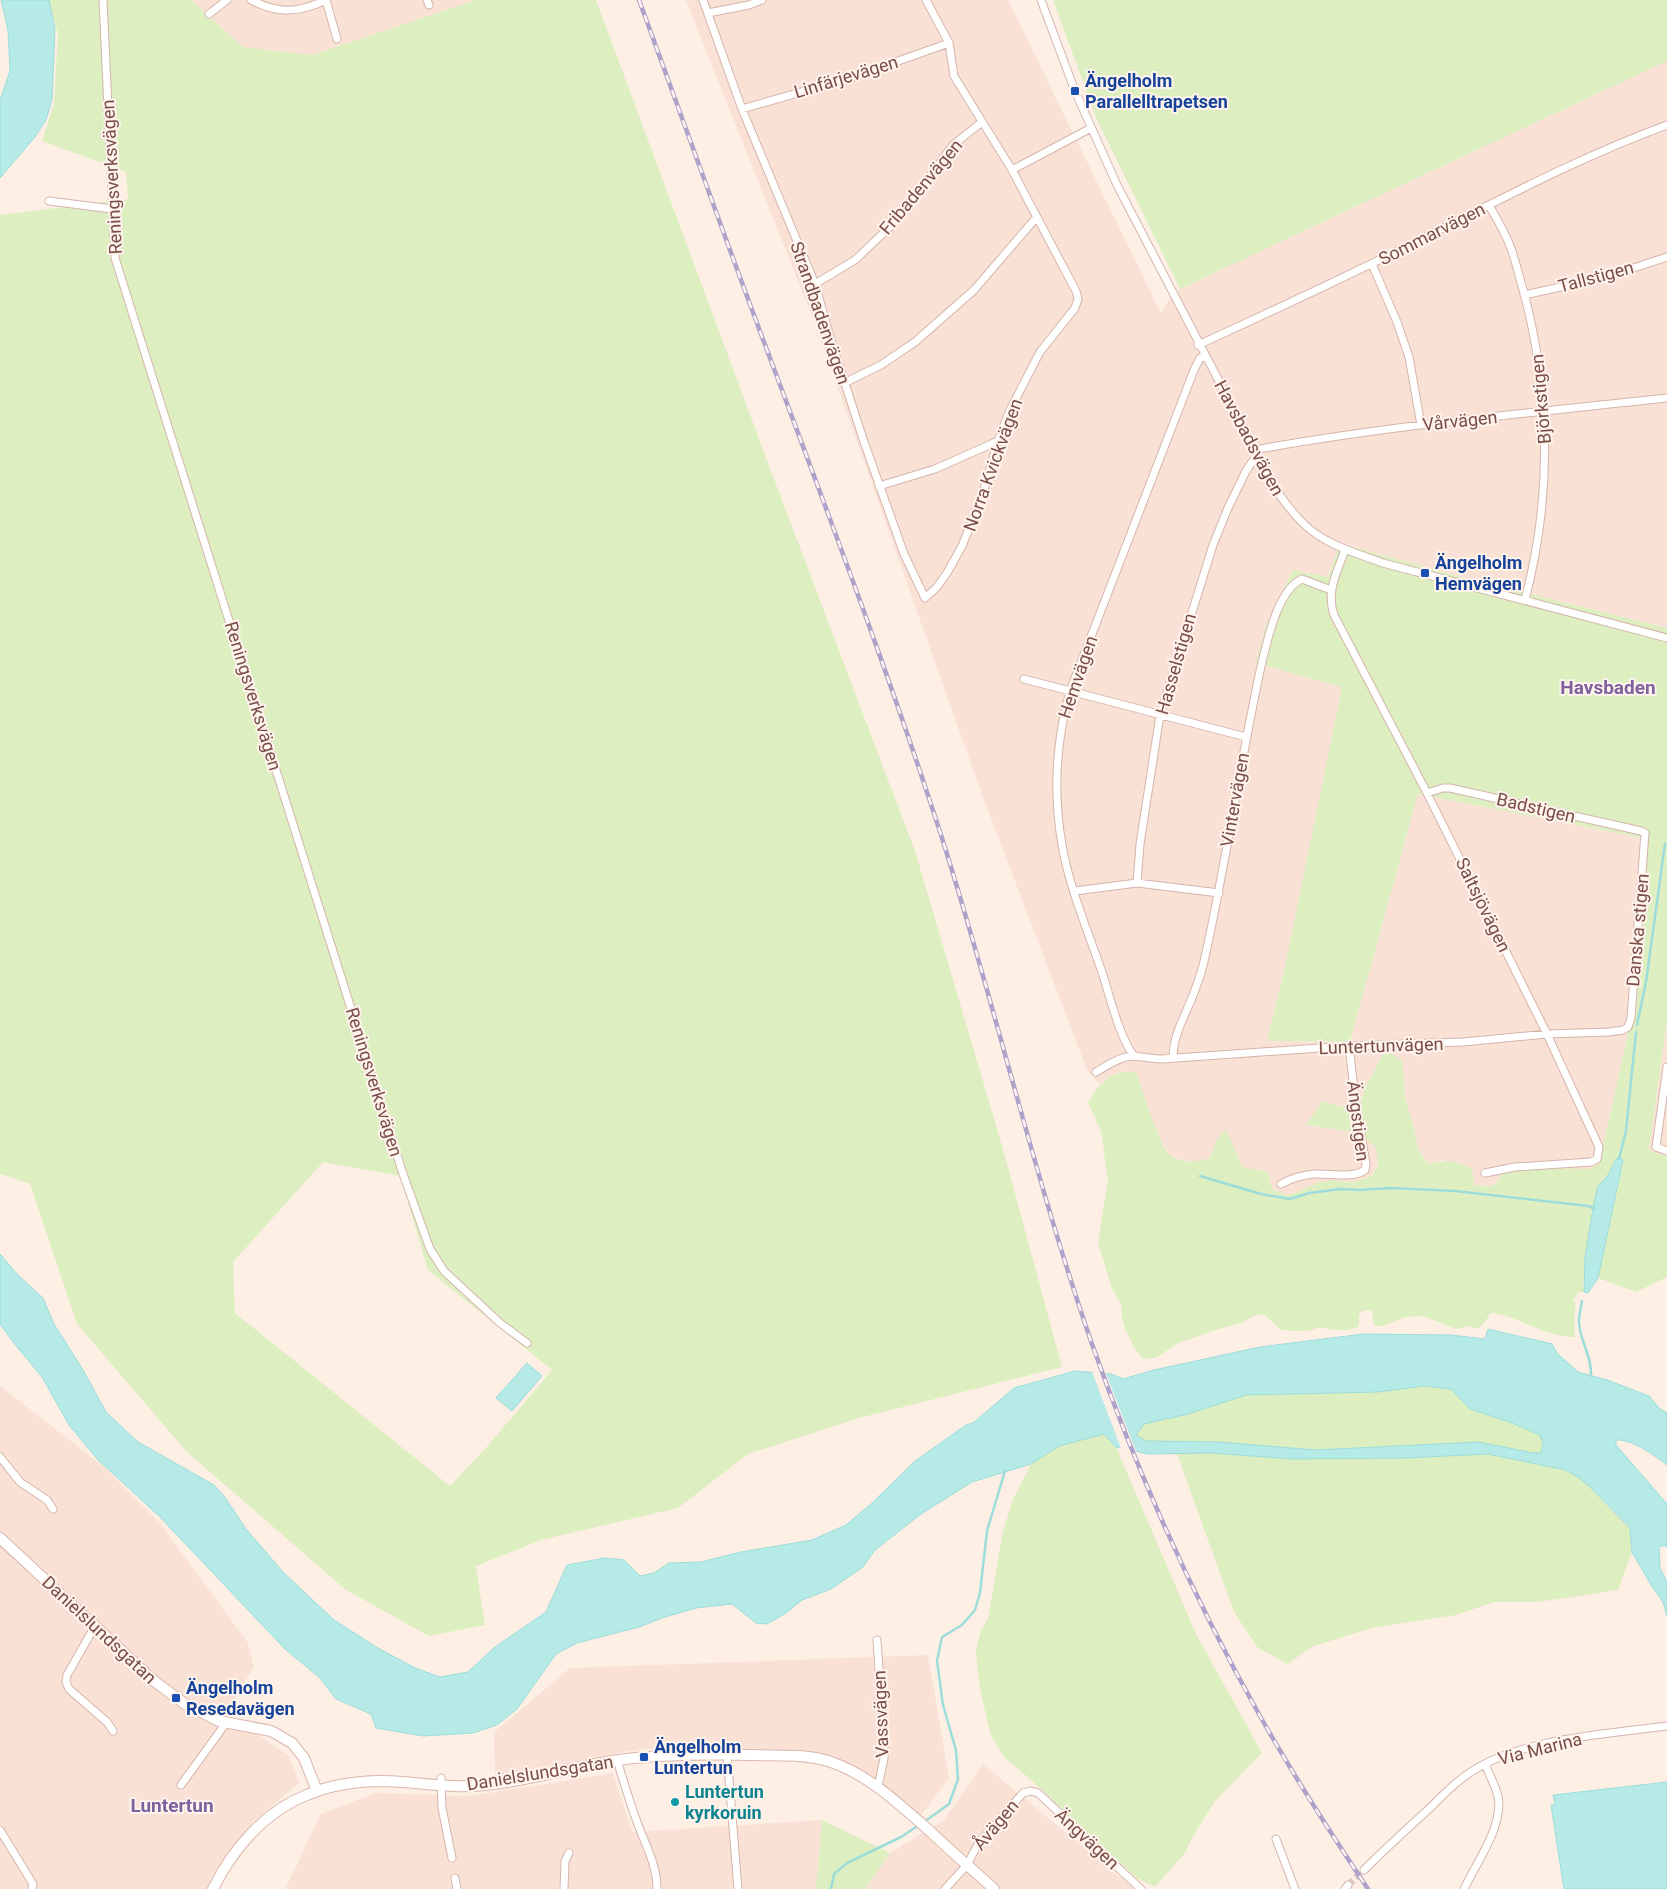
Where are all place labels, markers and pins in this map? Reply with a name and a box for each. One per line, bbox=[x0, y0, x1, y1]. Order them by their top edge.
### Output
place label: Ängelholm Parallelltrapetsen bbox=[1085, 70, 1228, 112]
marker: Ängelholm Parallelltrapetsen bbox=[1069, 85, 1081, 97]
place label: Ängelholm Hemvägen bbox=[1435, 552, 1522, 594]
marker: Ängelholm Hemvägen bbox=[1419, 567, 1431, 579]
place label: Ängelholm Resedavägen bbox=[186, 1677, 295, 1719]
marker: Ängelholm Resedavägen bbox=[170, 1692, 182, 1704]
place label: Ängelholm Luntertun bbox=[654, 1736, 741, 1778]
marker: Ängelholm Luntertun bbox=[638, 1751, 650, 1763]
place label: Luntertun kyrkoruin bbox=[685, 1781, 764, 1823]
marker: Luntertun kyrkoruin bbox=[669, 1796, 681, 1808]

